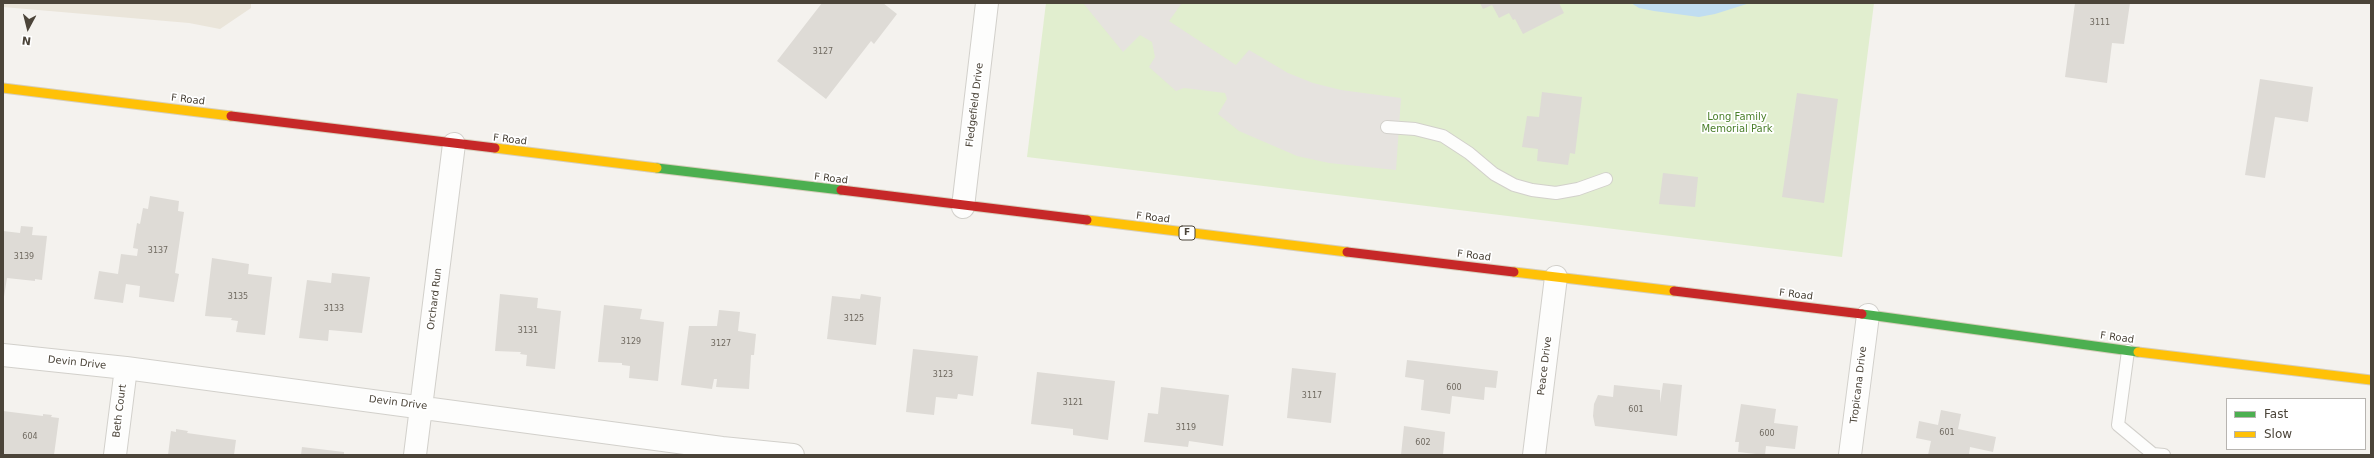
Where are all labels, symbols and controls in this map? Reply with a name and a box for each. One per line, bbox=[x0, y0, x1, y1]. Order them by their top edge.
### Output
north arrow bbox=[8, 8, 48, 48]
house number: 3111 bbox=[2090, 18, 2110, 28]
text: N bbox=[21, 33, 32, 47]
house number: 3127 bbox=[813, 47, 833, 57]
street label: Fledgefield Drive bbox=[964, 62, 986, 148]
street label: F Road bbox=[170, 92, 206, 108]
park label: Long Family Memorial Park bbox=[1701, 111, 1773, 134]
street label: F Road bbox=[492, 132, 528, 148]
street label: F Road bbox=[813, 171, 849, 187]
street label: F Road bbox=[1135, 210, 1171, 226]
road number: F bbox=[1179, 226, 1195, 240]
house number: 3137 bbox=[148, 246, 168, 256]
street label: F Road bbox=[1456, 248, 1492, 264]
house number: 3139 bbox=[14, 252, 34, 262]
street label: Orchard Run bbox=[425, 267, 445, 331]
street label: F Road bbox=[1778, 287, 1814, 303]
house number: 3135 bbox=[228, 292, 248, 302]
house number: 3133 bbox=[324, 304, 344, 314]
house number: 3125 bbox=[844, 314, 864, 324]
house number: 3131 bbox=[518, 326, 538, 336]
street label: F Road bbox=[2099, 330, 2135, 346]
street label: Peace Drive bbox=[1535, 336, 1555, 396]
house number: 3129 bbox=[621, 337, 641, 347]
house number: 3127 bbox=[711, 339, 731, 349]
street label: Tropicana Drive bbox=[1848, 346, 1870, 424]
street label: Devin Drive bbox=[47, 354, 107, 372]
house number: 3123 bbox=[933, 370, 953, 380]
house number: 600 bbox=[1446, 383, 1462, 393]
street label: Beth Court bbox=[111, 384, 129, 438]
house number: 3117 bbox=[1302, 391, 1322, 401]
street label: Devin Drive bbox=[368, 393, 428, 413]
house number: 3121 bbox=[1063, 398, 1083, 408]
legend bbox=[2226, 398, 2366, 450]
house number: 601 bbox=[1628, 405, 1644, 415]
text: Fast bbox=[2264, 407, 2288, 421]
house number: 3119 bbox=[1176, 423, 1196, 433]
text: Slow bbox=[2264, 427, 2292, 441]
house number: 601 bbox=[1939, 428, 1955, 438]
house number: 600 bbox=[1759, 429, 1775, 439]
house number: 604 bbox=[22, 432, 38, 442]
house number: 602 bbox=[1415, 438, 1431, 448]

